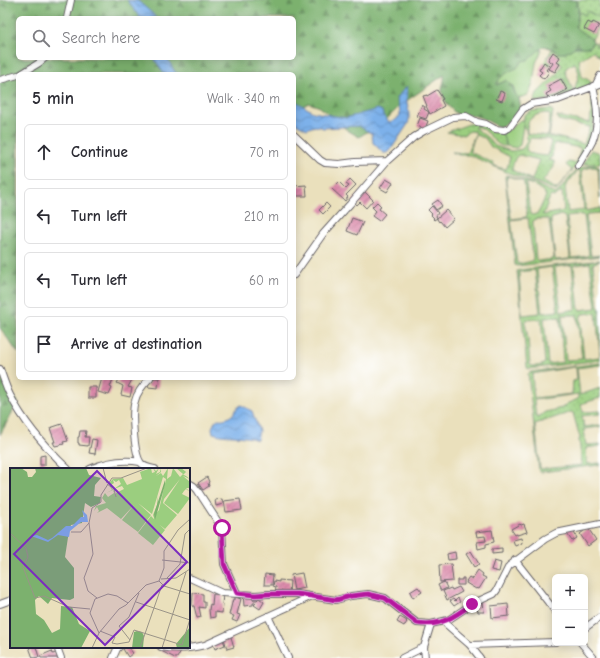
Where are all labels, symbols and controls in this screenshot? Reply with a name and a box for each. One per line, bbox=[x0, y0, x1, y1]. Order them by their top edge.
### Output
search box bbox=[16, 16, 296, 60]
icon: search bbox=[30, 27, 52, 49]
text: Search here bbox=[62, 29, 140, 47]
text: 5 min bbox=[32, 89, 74, 108]
text: Walk · 340 m bbox=[207, 91, 280, 106]
icon: ahead bbox=[33, 141, 55, 163]
text: Continue bbox=[71, 143, 128, 161]
text: 70 m bbox=[250, 145, 279, 160]
icon: left bbox=[33, 205, 55, 227]
text: Turn left bbox=[71, 207, 127, 225]
text: 210 m bbox=[244, 209, 279, 224]
icon: left bbox=[33, 269, 55, 291]
text: Turn left bbox=[71, 271, 127, 289]
text: 60 m bbox=[249, 273, 279, 288]
icon: arrive bbox=[33, 333, 55, 355]
text: Arrive at destination bbox=[71, 335, 202, 353]
inset map bbox=[10, 468, 190, 648]
route start bbox=[213, 519, 231, 537]
map controls bbox=[552, 574, 588, 646]
button: + bbox=[552, 574, 588, 610]
route end bbox=[463, 595, 481, 613]
button: − bbox=[552, 610, 588, 646]

